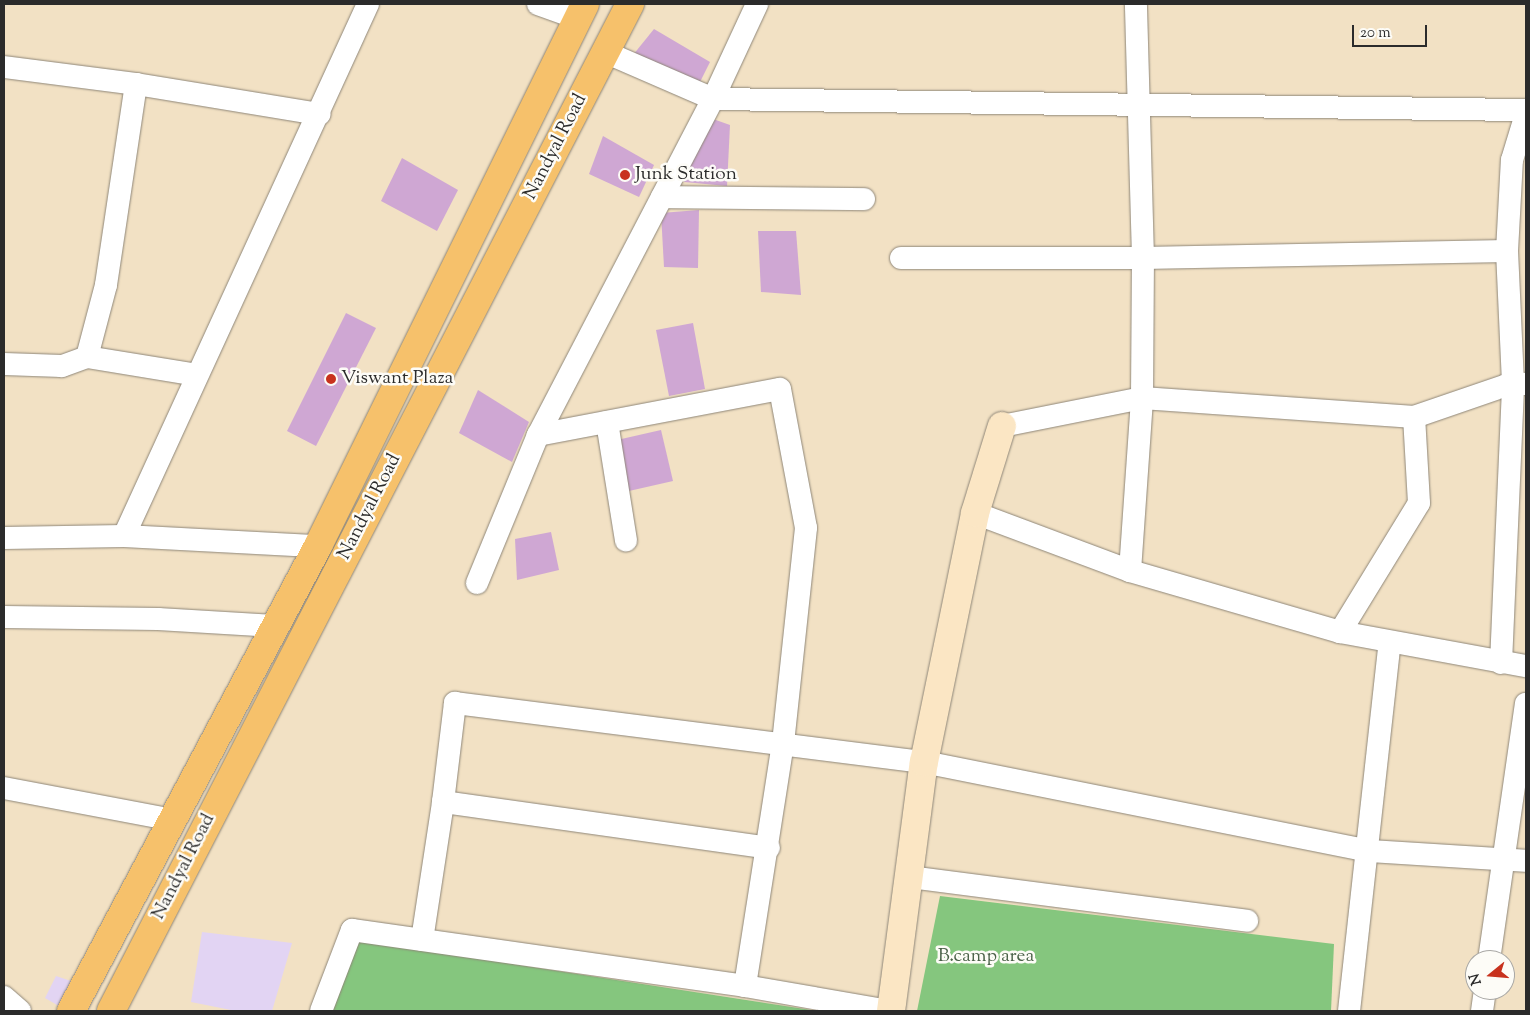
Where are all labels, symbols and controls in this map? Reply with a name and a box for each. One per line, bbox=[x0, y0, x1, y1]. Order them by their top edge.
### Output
scale bar bbox=[1355, 15, 1430, 47]
text: 20 m bbox=[1360, 23, 1391, 44]
street label: Nandyal Road bbox=[520, 90, 592, 204]
place label: Junk Station bbox=[635, 164, 737, 186]
marker: Junk Station bbox=[619, 169, 631, 181]
place label: Viswant Plaza bbox=[341, 368, 453, 390]
marker: Viswant Plaza bbox=[325, 373, 337, 385]
street label: Nandyal Road bbox=[334, 450, 406, 564]
street label: Nandyal Road bbox=[148, 810, 220, 924]
park label: B.camp area bbox=[938, 946, 1034, 968]
north arrow bbox=[1465, 950, 1515, 1000]
text: N bbox=[1465, 971, 1488, 987]

